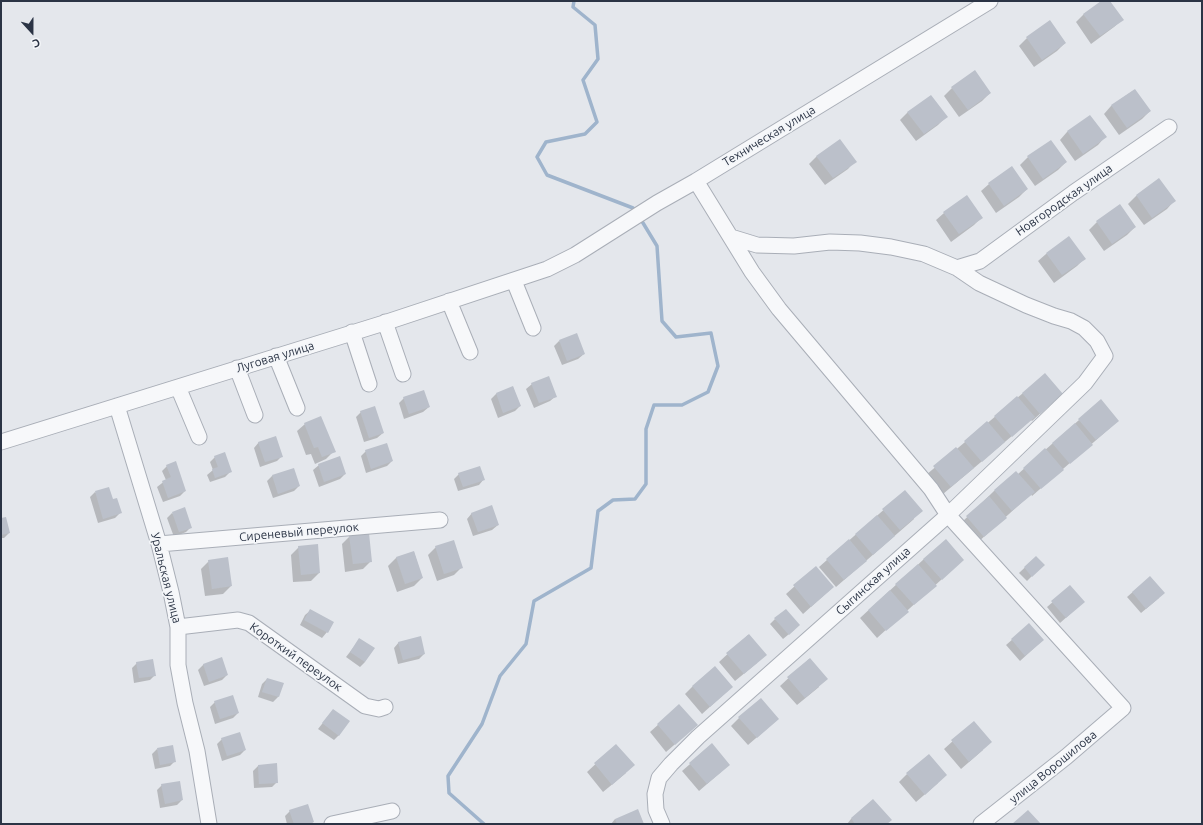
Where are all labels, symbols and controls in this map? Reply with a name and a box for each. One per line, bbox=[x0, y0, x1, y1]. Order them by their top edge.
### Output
north arrow bbox=[12, 12, 52, 52]
text: С bbox=[31, 36, 42, 50]
street label: Техническая улица bbox=[720, 103, 818, 169]
street label: Новгородская улица bbox=[1013, 161, 1115, 239]
street label: Луговая улица bbox=[234, 338, 316, 376]
street label: Сиреневый переулок bbox=[239, 520, 359, 544]
street label: Уральская улица bbox=[148, 531, 184, 625]
street label: Сыгинская улица bbox=[833, 544, 913, 618]
street label: Короткий переулок bbox=[247, 620, 345, 694]
street label: улица Ворошилова bbox=[1007, 727, 1099, 807]

